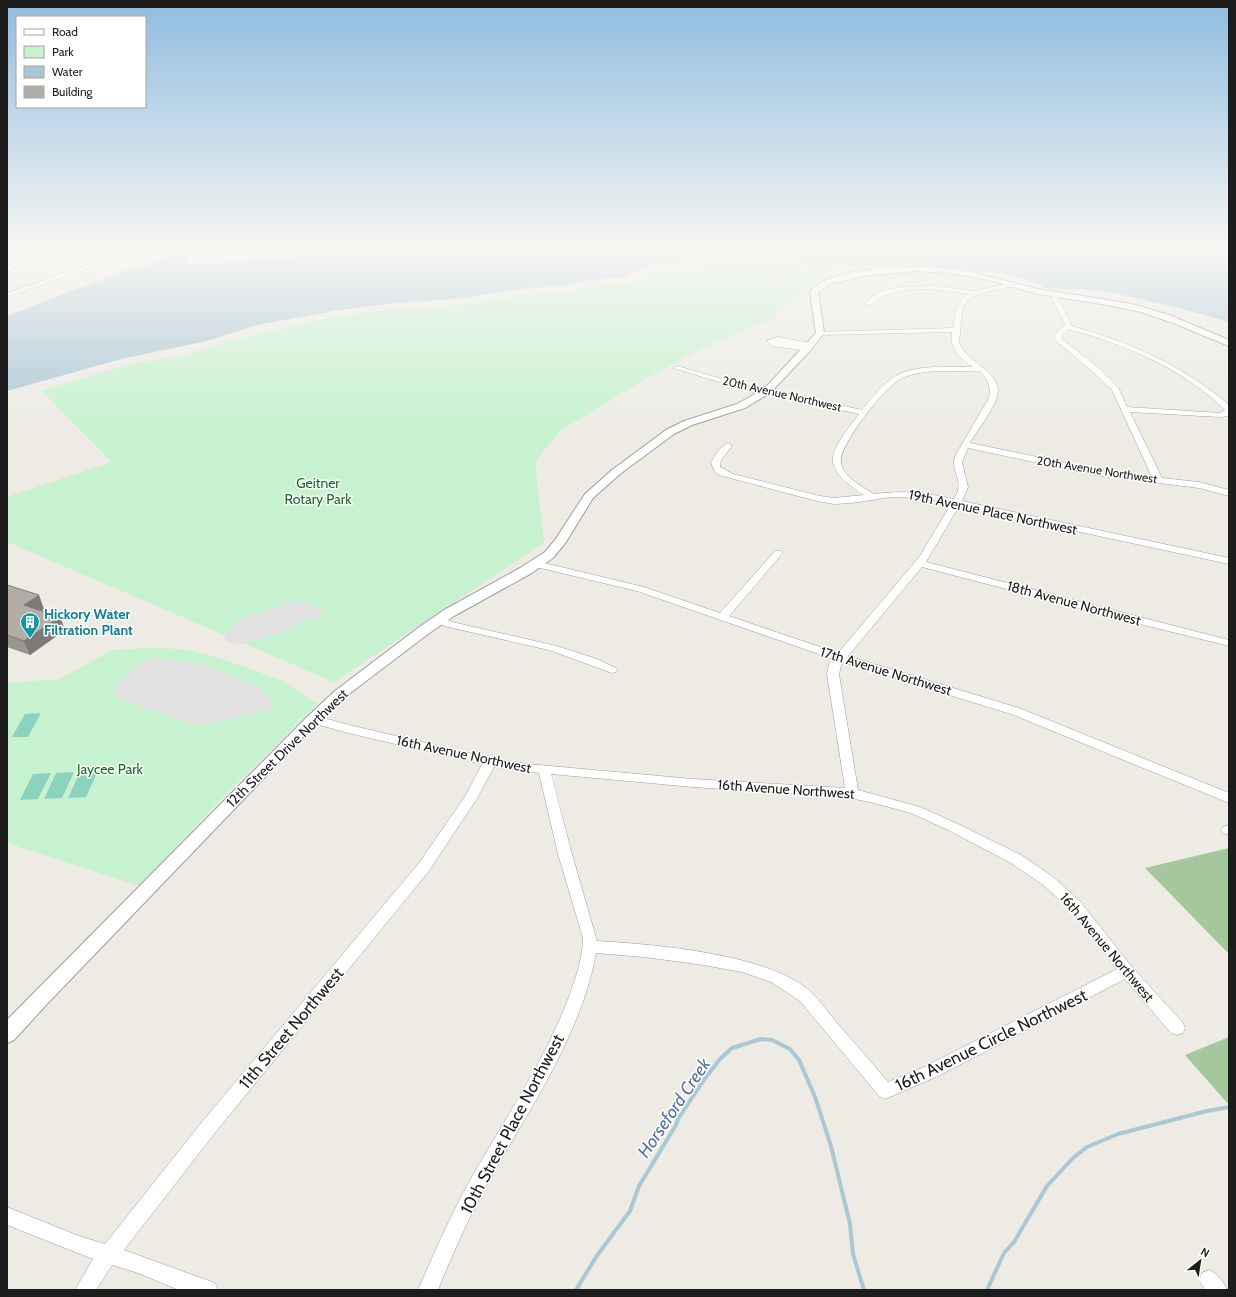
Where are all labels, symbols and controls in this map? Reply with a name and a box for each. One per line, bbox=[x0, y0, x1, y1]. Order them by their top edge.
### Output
legend bbox=[16, 16, 146, 108]
text: Road bbox=[52, 24, 78, 39]
text: Park bbox=[52, 44, 74, 59]
text: Water bbox=[52, 64, 83, 79]
text: Building bbox=[52, 84, 94, 99]
street label: 20th Avenue Northwest bbox=[721, 373, 843, 414]
street label: 20th Avenue Northwest bbox=[1036, 453, 1158, 486]
park label: Geitner Rotary Park bbox=[284, 474, 352, 508]
street label: 19th Avenue Place Northwest bbox=[907, 485, 1079, 539]
street label: 18th Avenue Northwest bbox=[1005, 576, 1143, 630]
place label: Hickory Water Filtration Plant bbox=[44, 605, 133, 639]
building icon: Hickory Water Filtration Plant bbox=[19, 611, 41, 639]
street label: 17th Avenue Northwest bbox=[818, 642, 954, 700]
street label: 12th Street Drive Northwest bbox=[222, 685, 352, 811]
street label: 16th Avenue Northwest bbox=[395, 731, 533, 777]
park label: Jaycee Park bbox=[76, 760, 144, 778]
street label: 16th Avenue Northwest bbox=[717, 775, 855, 803]
street label: 16th Avenue Northwest bbox=[1056, 889, 1158, 1006]
street label: 11th Street Northwest bbox=[234, 963, 348, 1093]
street label: 16th Avenue Circle Northwest bbox=[892, 985, 1090, 1095]
street label: 10th Street Place Northwest bbox=[456, 1031, 568, 1217]
water label: Horseford Creek bbox=[633, 1053, 716, 1162]
north arrow bbox=[1180, 1241, 1220, 1281]
text: N bbox=[1198, 1244, 1212, 1260]

